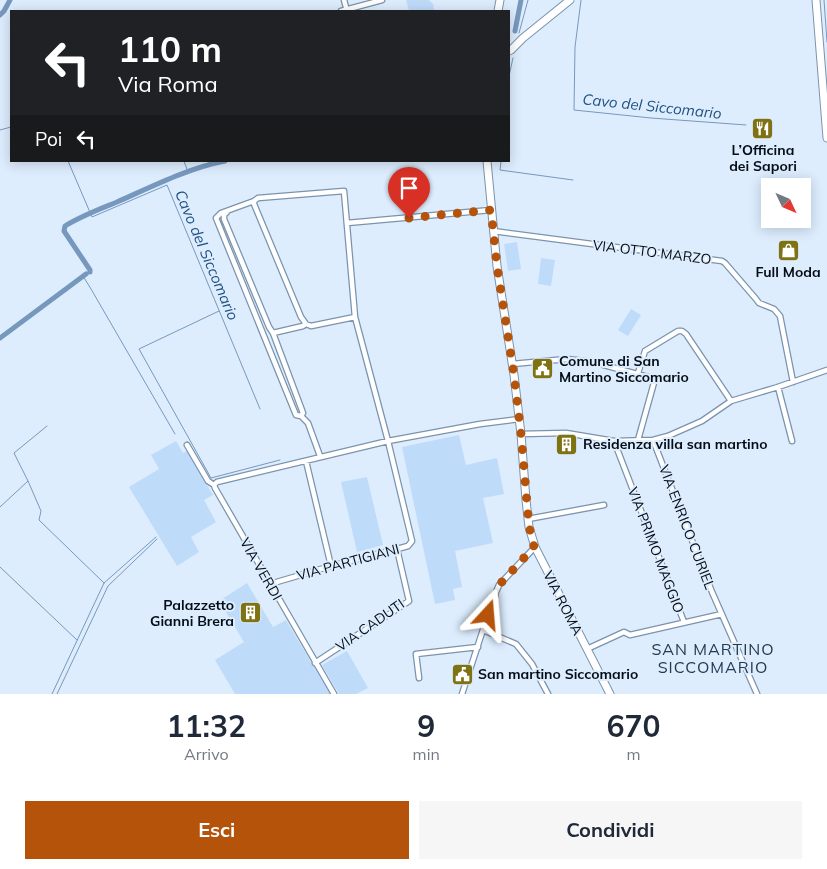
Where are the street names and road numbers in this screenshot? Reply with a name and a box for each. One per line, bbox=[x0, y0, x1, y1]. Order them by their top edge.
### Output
street label: VIA OTTO MARZO bbox=[592, 236, 712, 268]
street label: VIA ENRICO CURIEL bbox=[655, 462, 719, 592]
street label: VIA PRIMO MAGGIO bbox=[624, 485, 688, 615]
street label: VIA VERDI bbox=[236, 535, 286, 603]
street label: VIA PARTIGIANI bbox=[295, 540, 401, 584]
street label: VIA ROMA bbox=[539, 568, 587, 639]
street label: VIA CADUTI bbox=[332, 595, 408, 655]

